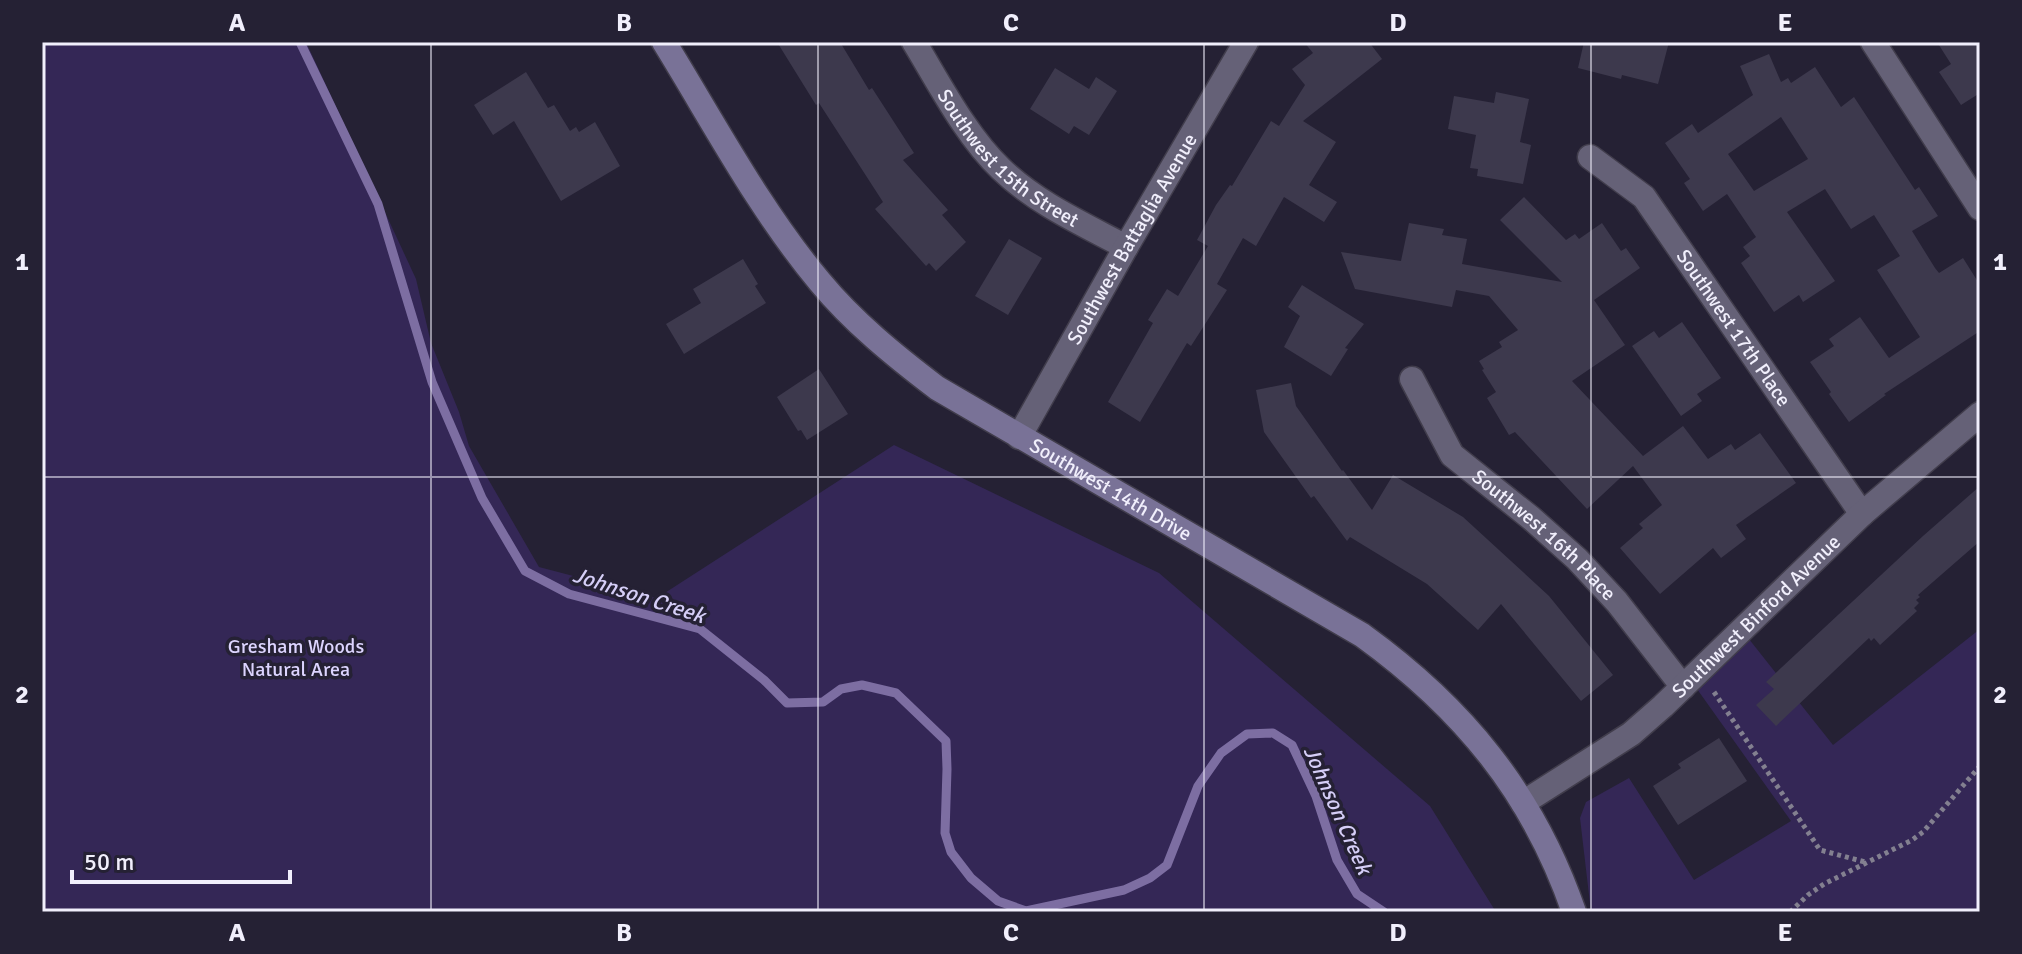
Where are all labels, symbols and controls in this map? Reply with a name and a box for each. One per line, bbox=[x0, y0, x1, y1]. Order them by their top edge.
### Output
text: A bbox=[229, 7, 246, 39]
text: B bbox=[616, 7, 632, 39]
text: C bbox=[1003, 7, 1019, 39]
text: D bbox=[1389, 7, 1407, 39]
text: E bbox=[1778, 7, 1792, 39]
street label: Southwest 15th Street bbox=[932, 84, 1083, 232]
street label: Southwest Battaglia Avenue bbox=[1061, 129, 1202, 349]
street label: Southwest 17th Place bbox=[1671, 245, 1797, 411]
text: 1 bbox=[15, 246, 29, 278]
text: 1 bbox=[1993, 246, 2007, 278]
street label: Southwest 14th Drive bbox=[1026, 432, 1196, 546]
street label: Southwest 16th Place bbox=[1467, 464, 1622, 606]
street label: Southwest Binford Avenue bbox=[1667, 529, 1846, 703]
water label: Johnson Creek bbox=[570, 561, 710, 630]
park label: Gresham Woods Natural Area bbox=[228, 634, 364, 682]
text: 2 bbox=[15, 679, 29, 711]
text: 2 bbox=[1993, 679, 2007, 711]
water label: Johnson Creek bbox=[1298, 742, 1379, 880]
scale bar bbox=[72, 834, 290, 884]
text: 50 m bbox=[84, 847, 134, 877]
text: A bbox=[229, 917, 246, 949]
text: B bbox=[616, 917, 632, 949]
text: C bbox=[1003, 917, 1019, 949]
text: D bbox=[1389, 917, 1407, 949]
text: E bbox=[1778, 917, 1792, 949]

